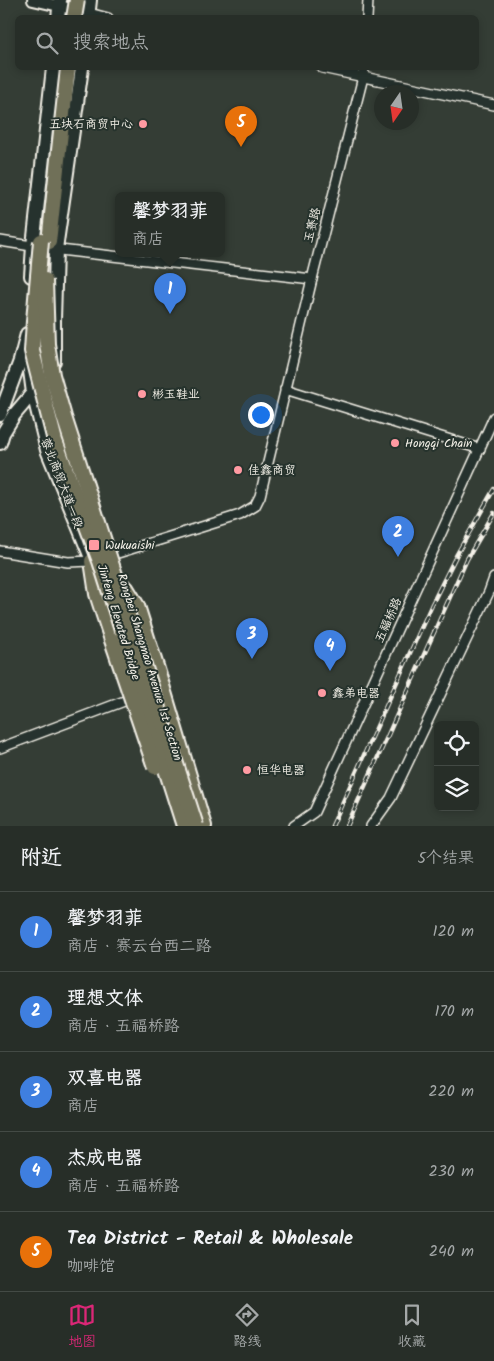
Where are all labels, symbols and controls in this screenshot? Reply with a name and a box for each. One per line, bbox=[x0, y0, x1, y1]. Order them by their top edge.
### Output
search box bbox=[15, 15, 479, 70]
text: 搜索地点 bbox=[73, 28, 149, 58]
icon: search bbox=[33, 29, 61, 57]
north arrow bbox=[374, 85, 419, 130]
pin: 5 bbox=[225, 106, 257, 147]
place label: 五块石商贸中心 bbox=[49, 115, 133, 134]
marker: 五块石商贸中心 bbox=[137, 118, 149, 130]
popup bbox=[115, 192, 225, 257]
text: 馨梦羽菲 bbox=[132, 197, 208, 227]
street label: 玉赛路 bbox=[299, 205, 326, 245]
text: 商店 bbox=[132, 227, 164, 252]
pin: 1 bbox=[154, 273, 186, 314]
place label: 彬玉鞋业 bbox=[152, 385, 200, 404]
marker: 彬玉鞋业 bbox=[136, 388, 148, 400]
your location bbox=[248, 402, 274, 428]
place label: Hongqi Chain bbox=[405, 434, 472, 453]
street label: 蓉北商贸大道一段 bbox=[35, 435, 88, 531]
marker: Hongqi Chain bbox=[389, 437, 401, 449]
place label: 佳鑫商贸 bbox=[248, 461, 296, 480]
marker: 佳鑫商贸 bbox=[232, 464, 244, 476]
pin: 2 bbox=[382, 516, 414, 557]
place label: Wukuaishi bbox=[105, 536, 156, 555]
marker: Wukuaishi bbox=[87, 538, 101, 552]
street label: Jinfeng Elevated Bridge bbox=[92, 562, 145, 683]
street label: Rongbei Shangmao Avenue 1st Section bbox=[112, 571, 187, 763]
street label: 五福桥路 bbox=[370, 594, 407, 646]
pin: 3 bbox=[236, 618, 268, 659]
pin: 4 bbox=[314, 630, 346, 671]
place label: 鑫弟电器 bbox=[332, 684, 380, 703]
marker: 鑫弟电器 bbox=[316, 687, 328, 699]
map controls bbox=[434, 721, 479, 811]
button: locate bbox=[434, 721, 479, 766]
place label: 恒华电器 bbox=[257, 761, 305, 780]
marker: 恒华电器 bbox=[241, 764, 253, 776]
button: layers bbox=[434, 766, 479, 811]
text: 附近 bbox=[20, 842, 62, 875]
text: 5个结果 bbox=[417, 846, 474, 871]
text: 馨梦羽菲 bbox=[67, 904, 143, 934]
text: 1 bbox=[34, 919, 38, 944]
text: 120 m bbox=[433, 919, 474, 944]
text: 商店 · 赛云台西二路 bbox=[67, 934, 212, 959]
text: 理想文体 bbox=[67, 984, 143, 1014]
text: 2 bbox=[31, 999, 41, 1024]
text: 170 m bbox=[434, 999, 474, 1024]
text: 商店 · 五福桥路 bbox=[67, 1014, 180, 1039]
text: 双喜电器 bbox=[67, 1064, 143, 1094]
text: 3 bbox=[32, 1079, 40, 1104]
text: 220 m bbox=[428, 1079, 474, 1104]
text: 商店 bbox=[67, 1094, 99, 1119]
text: 杰成电器 bbox=[67, 1144, 143, 1174]
text: 4 bbox=[32, 1159, 40, 1184]
text: 230 m bbox=[428, 1159, 474, 1184]
text: 商店 · 五福桥路 bbox=[67, 1174, 180, 1199]
text: Tea District - Retail & Wholesale bbox=[67, 1224, 353, 1254]
text: 5 bbox=[32, 1239, 40, 1264]
text: 240 m bbox=[429, 1239, 474, 1264]
text: 咖啡馆 bbox=[67, 1254, 115, 1279]
tab: 地图 bbox=[68, 1301, 96, 1353]
tab: 路线 bbox=[233, 1301, 261, 1353]
tab: 收藏 bbox=[398, 1301, 426, 1353]

